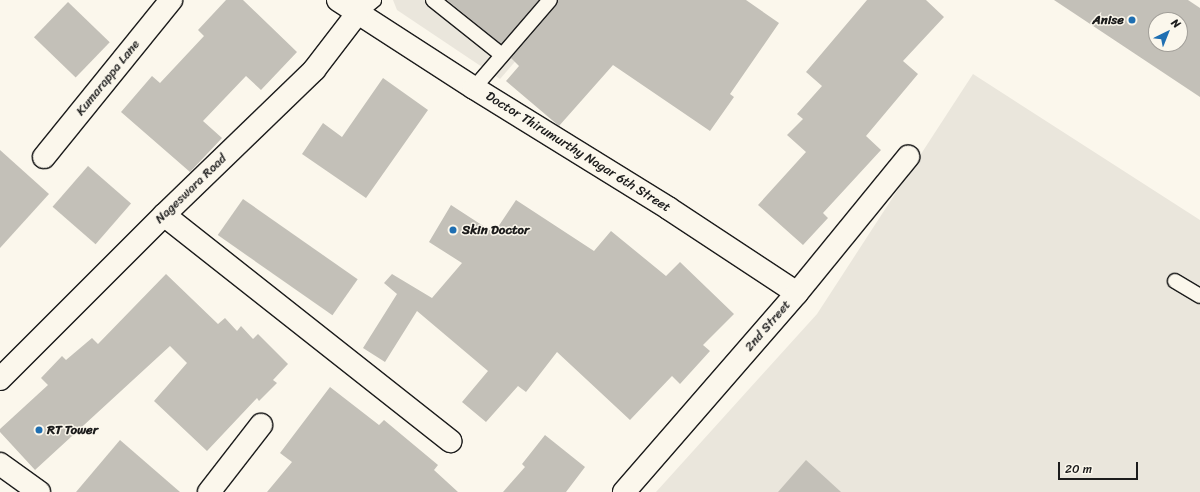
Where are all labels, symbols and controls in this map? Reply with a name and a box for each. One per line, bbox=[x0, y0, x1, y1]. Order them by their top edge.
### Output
place label: Anise bbox=[1092, 12, 1124, 28]
north arrow bbox=[1148, 12, 1188, 52]
text: N bbox=[1167, 14, 1185, 33]
marker: Anise bbox=[1127, 15, 1137, 25]
street label: Kumarappa Lane bbox=[73, 37, 143, 119]
street label: Doctor Thirumurthy Nagar 6th Street bbox=[483, 88, 673, 216]
street label: Nageswara Road bbox=[152, 151, 230, 227]
place label: Skin Doctor bbox=[462, 222, 530, 238]
marker: Skin Doctor bbox=[447, 224, 459, 236]
street label: 2nd Street bbox=[742, 297, 794, 355]
place label: RT Tower bbox=[47, 422, 99, 438]
marker: RT Tower bbox=[34, 425, 44, 435]
scale bar bbox=[1060, 454, 1140, 480]
text: 20 m bbox=[1065, 458, 1092, 480]

